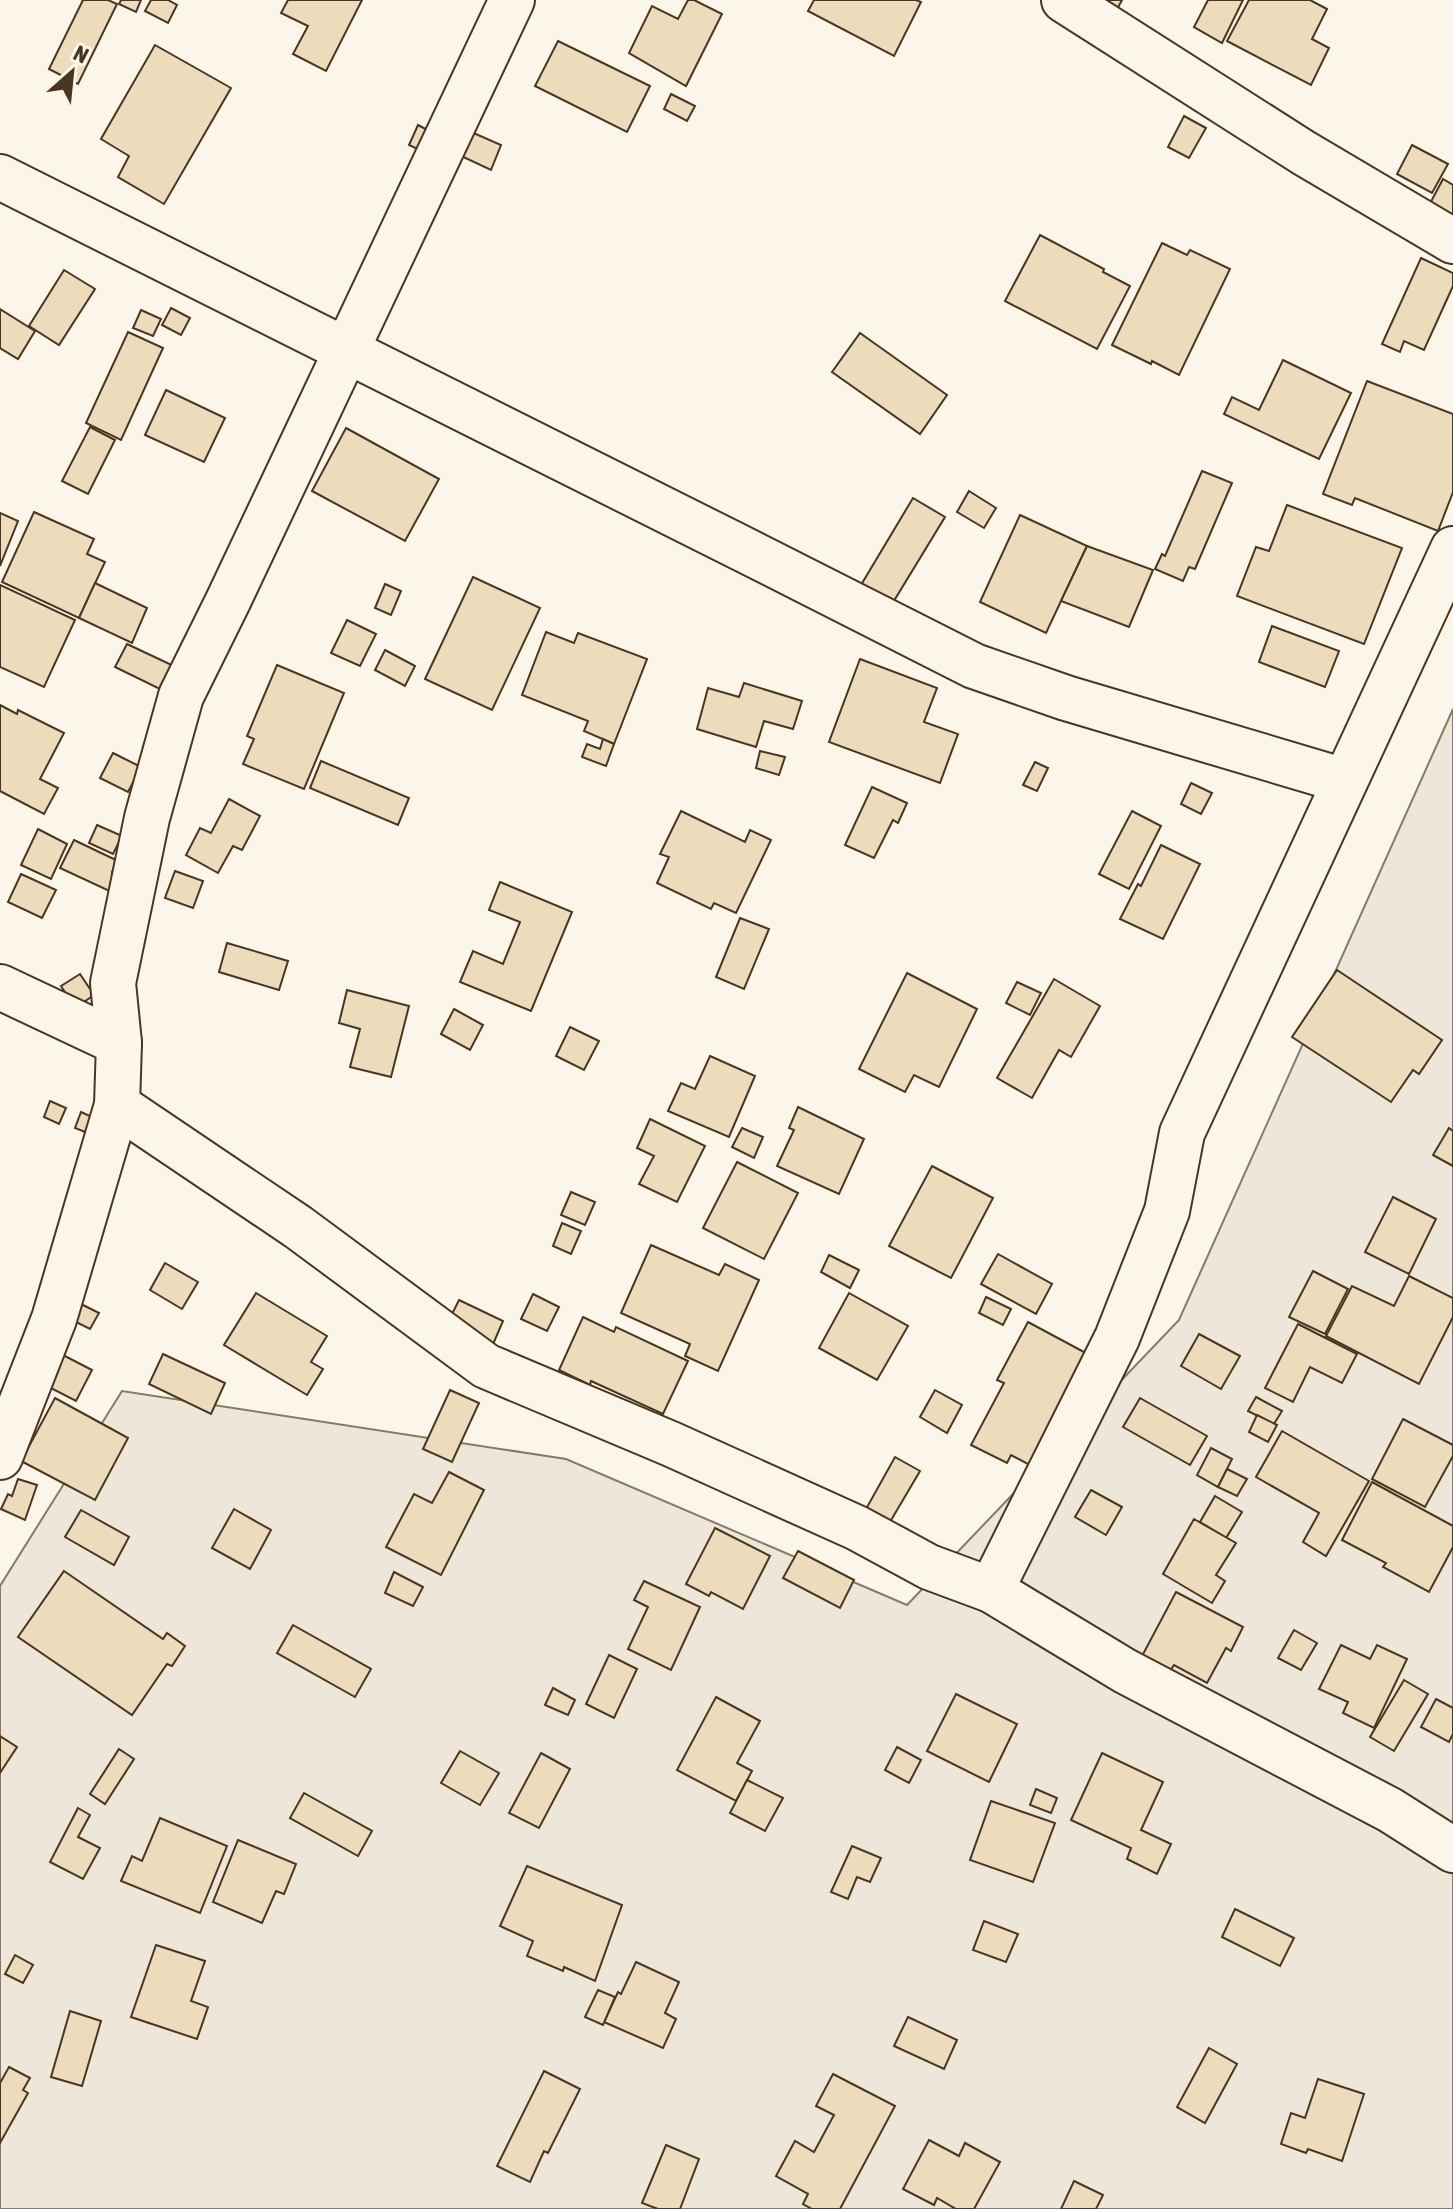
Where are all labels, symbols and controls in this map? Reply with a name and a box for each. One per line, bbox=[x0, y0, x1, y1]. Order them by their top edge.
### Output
north arrow bbox=[32, 32, 112, 112]
text: N bbox=[69, 40, 93, 69]

